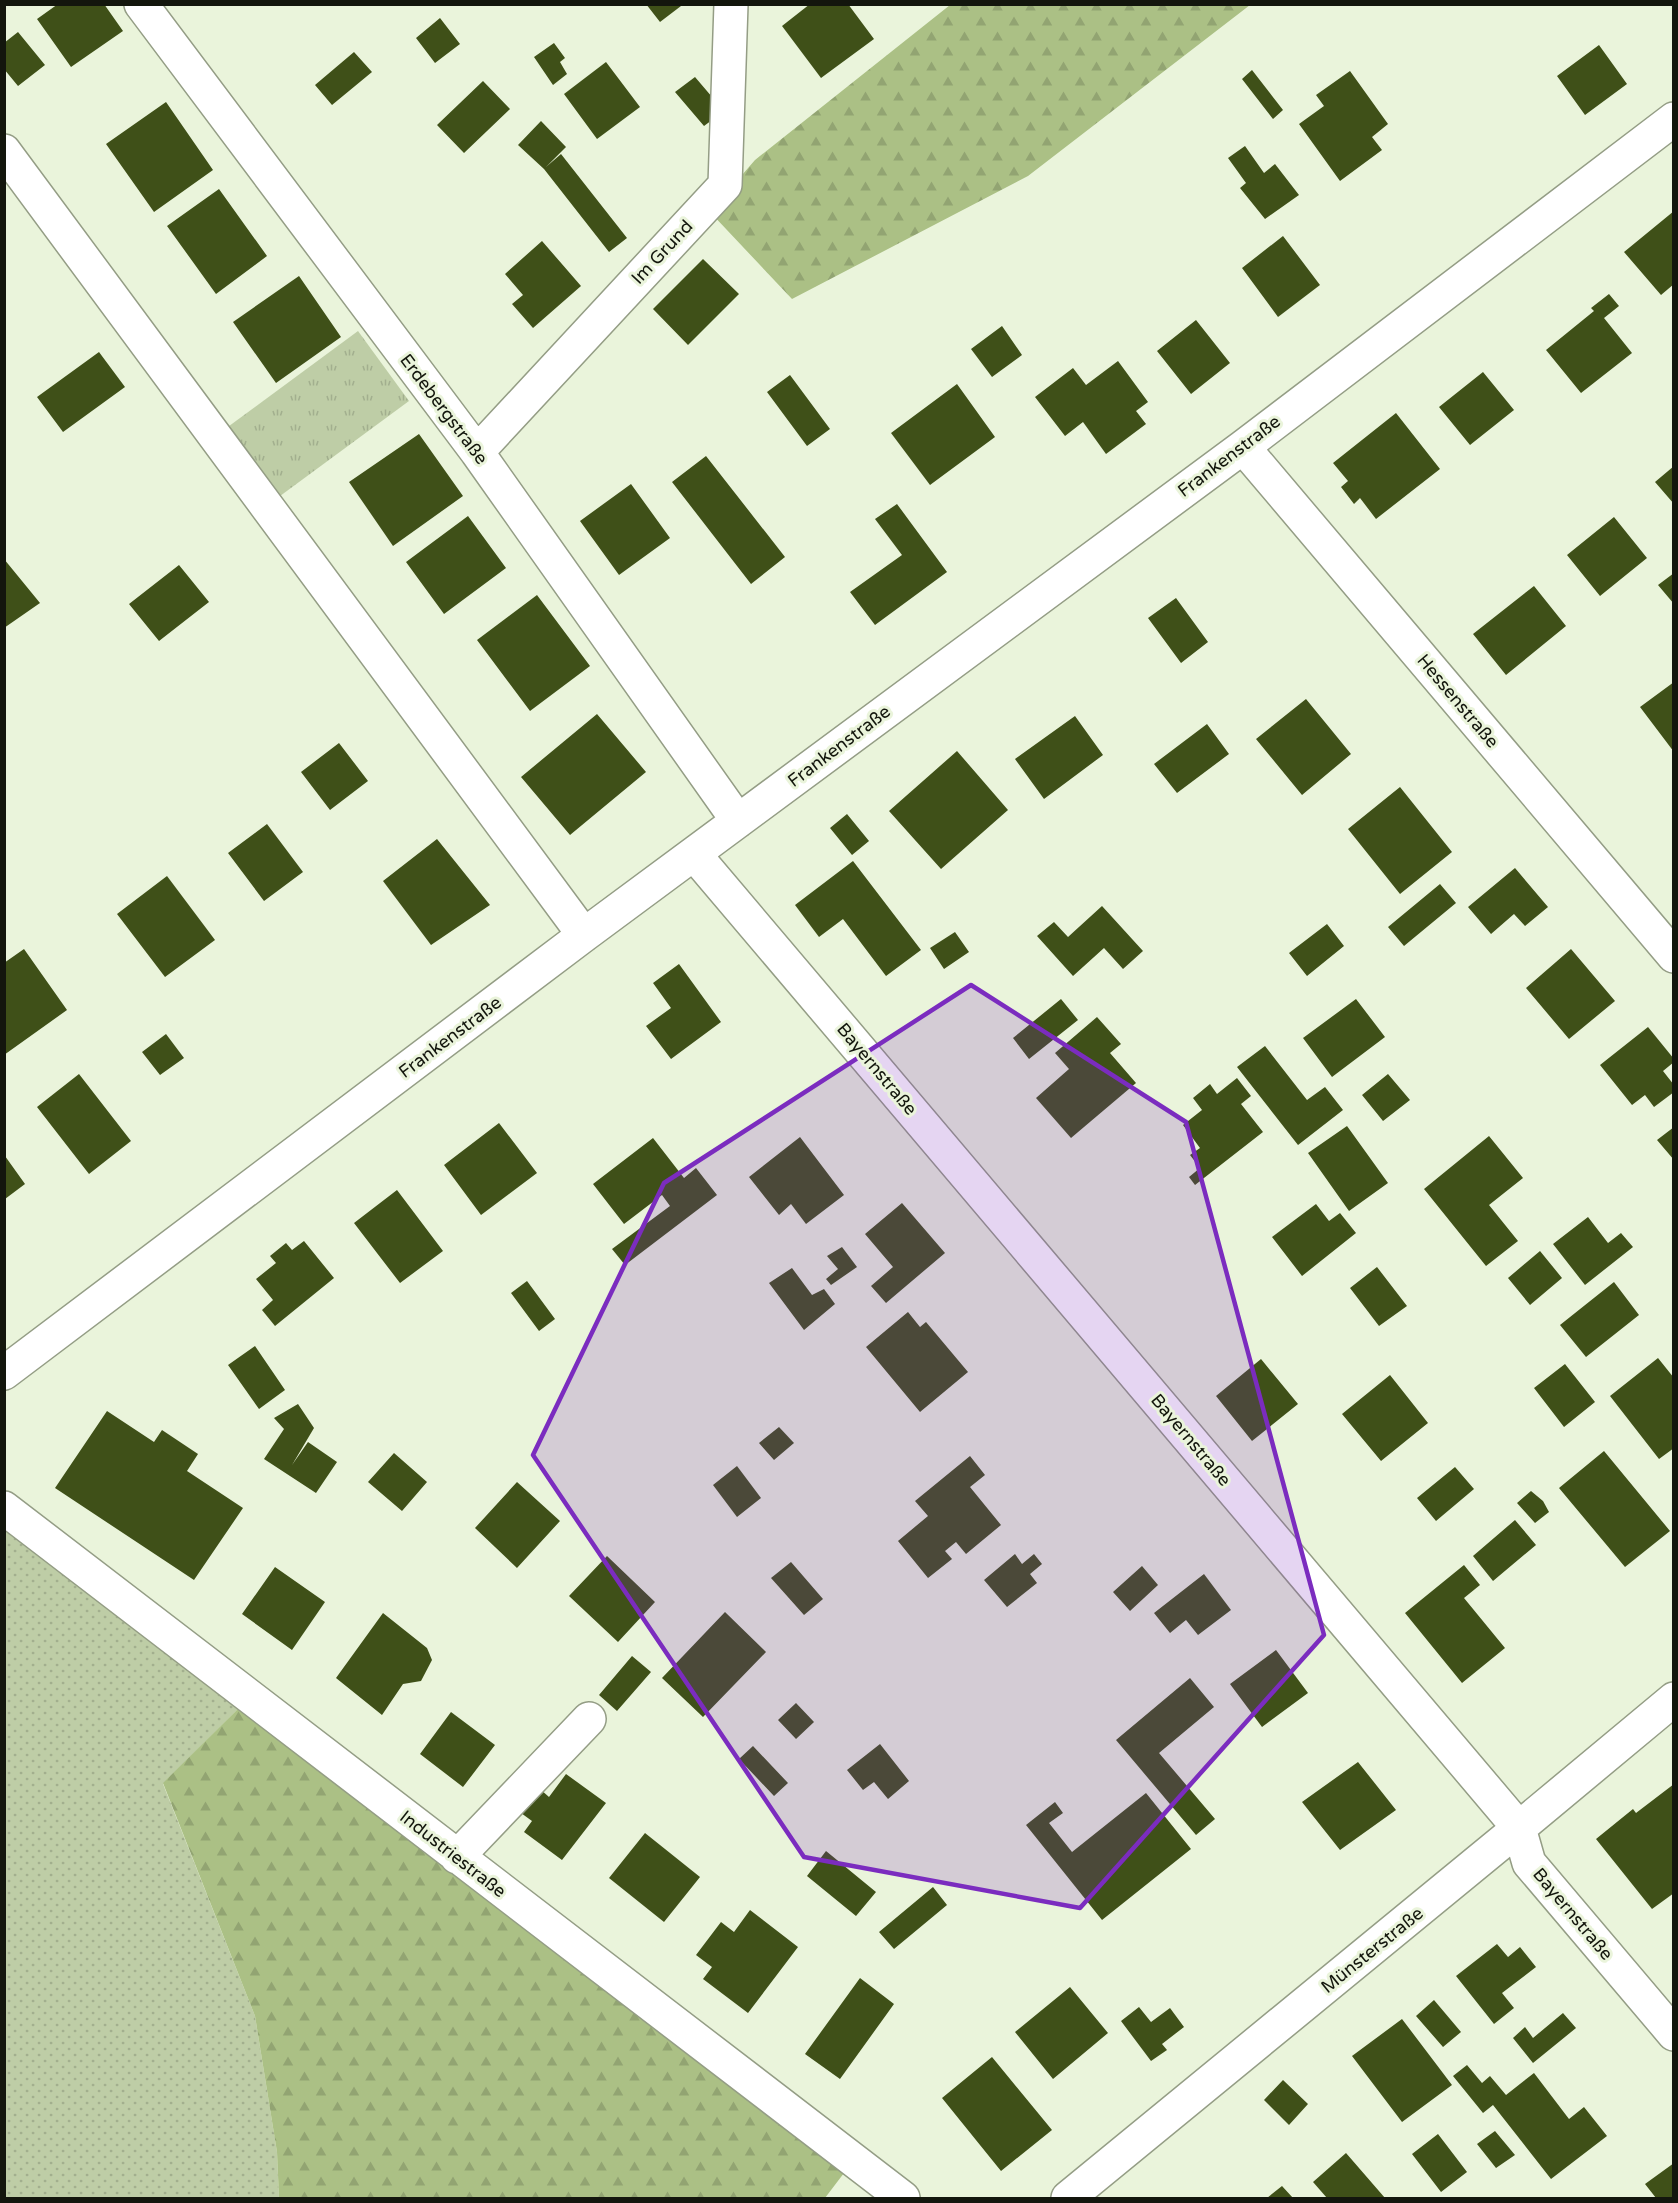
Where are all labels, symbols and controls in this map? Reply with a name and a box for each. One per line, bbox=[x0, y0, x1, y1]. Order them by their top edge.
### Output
street label: Im Grund bbox=[627, 215, 697, 289]
street label: Erdebergstraße bbox=[395, 349, 493, 469]
street label: Frankenstraße bbox=[1173, 410, 1285, 502]
street label: Hessenstraße bbox=[1412, 650, 1504, 752]
street label: Frankenstraße bbox=[783, 700, 895, 792]
street label: Frankenstraße bbox=[394, 991, 506, 1083]
street label: Bayernstraße bbox=[832, 1018, 922, 1120]
street label: Bayernstraße bbox=[1146, 1389, 1236, 1491]
street label: Industriestraße bbox=[395, 1806, 511, 1902]
street label: Bayernstraße bbox=[1528, 1863, 1618, 1965]
street label: Münsterstraße bbox=[1316, 1902, 1428, 1998]

